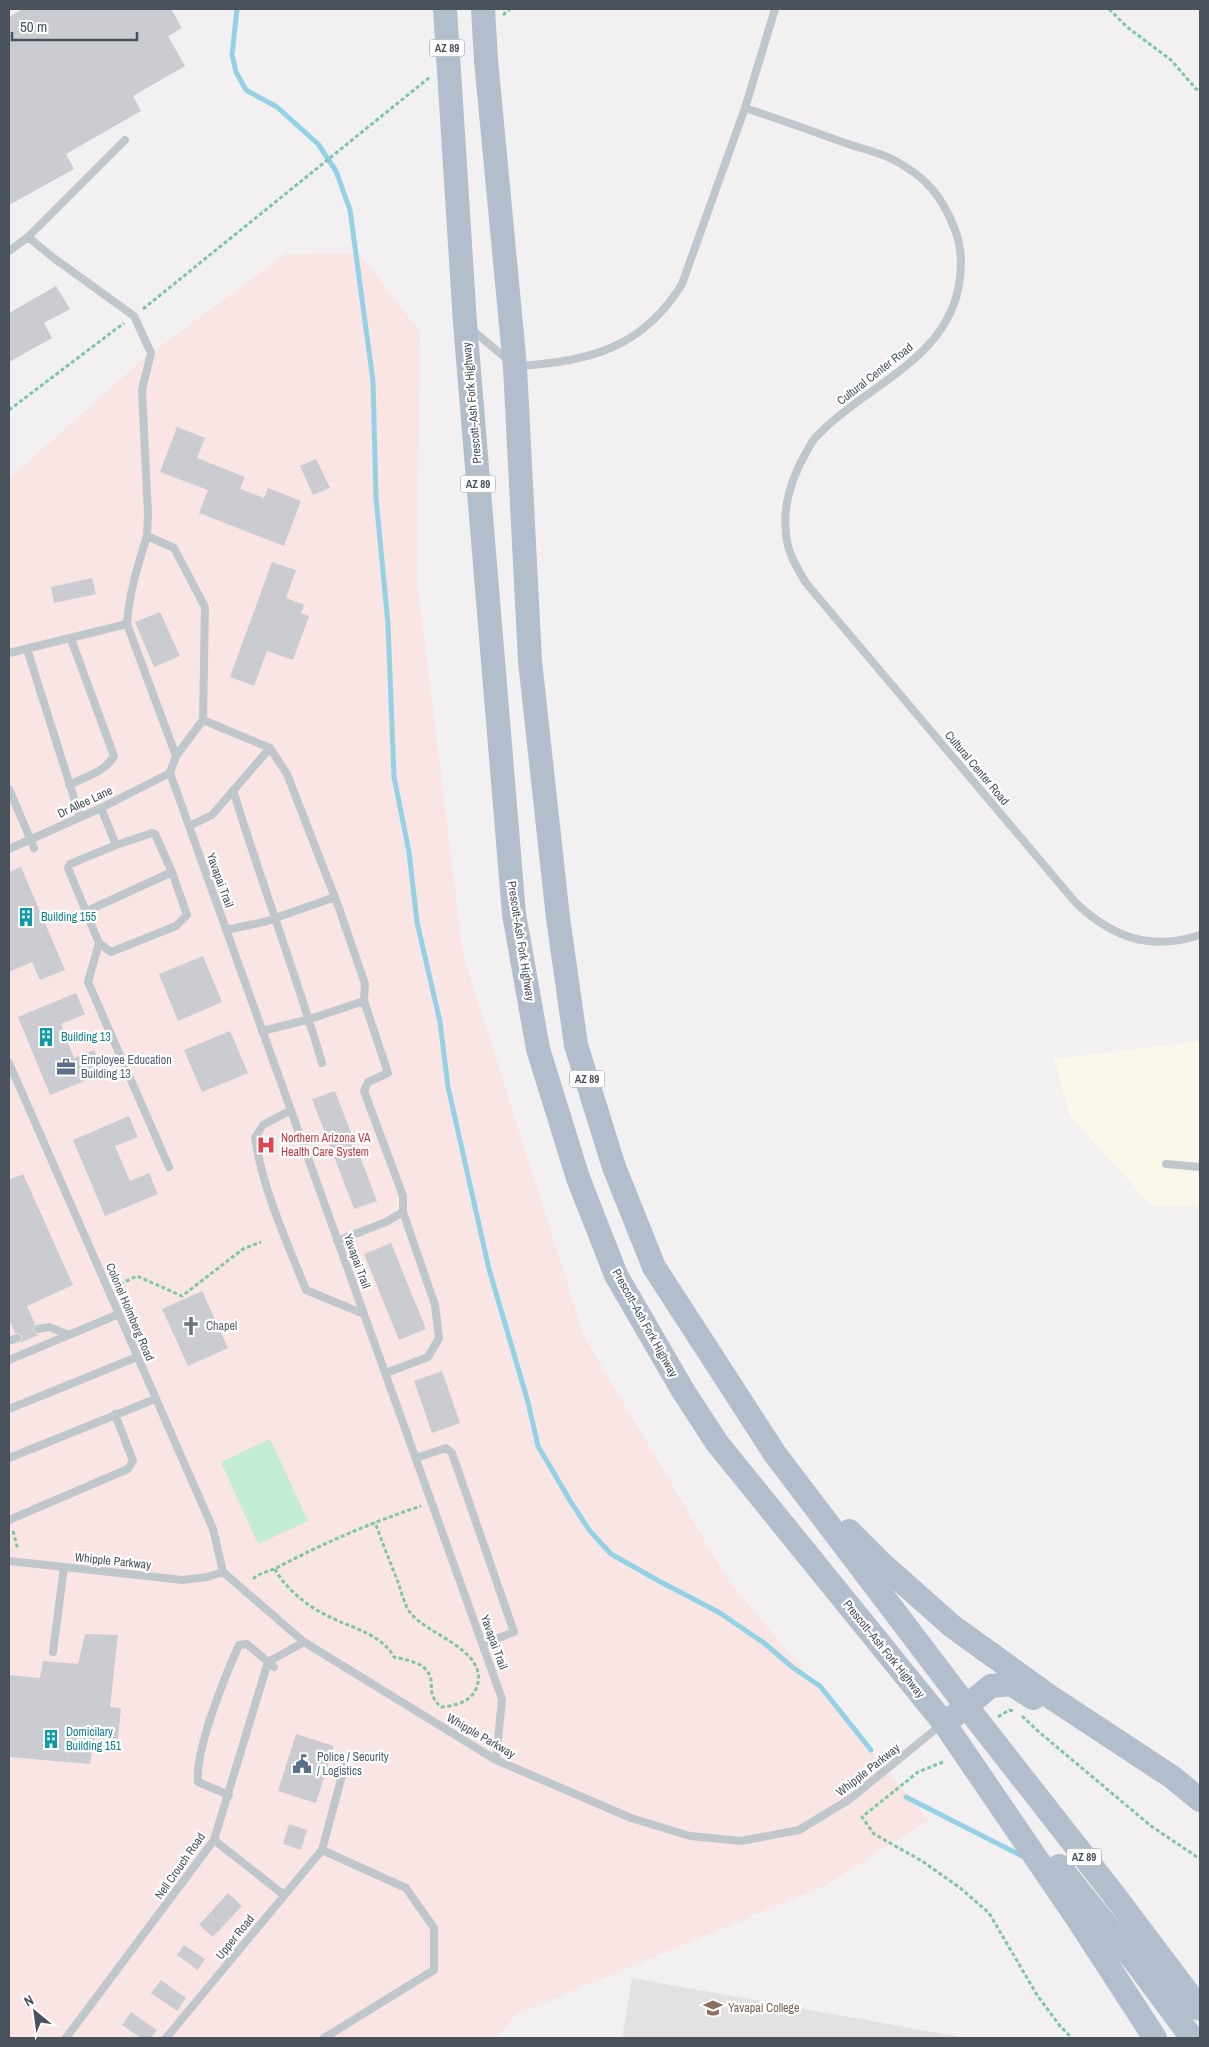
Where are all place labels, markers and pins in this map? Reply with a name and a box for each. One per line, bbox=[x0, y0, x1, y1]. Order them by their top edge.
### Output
building icon: Building 155 bbox=[15, 906, 37, 928]
place label: Building 155 bbox=[41, 909, 97, 925]
building icon: Building 13 bbox=[35, 1026, 57, 1048]
place label: Building 13 bbox=[61, 1029, 111, 1045]
place label: Employee Education Building 13 bbox=[81, 1052, 172, 1082]
office icon: Employee Education Building 13 bbox=[55, 1056, 77, 1078]
place label: Northern Arizona VA Health Care System bbox=[281, 1130, 371, 1160]
hospital icon: Northern Arizona VA Health Care System bbox=[255, 1134, 277, 1156]
church icon: Chapel bbox=[180, 1315, 202, 1337]
place label: Chapel bbox=[206, 1318, 237, 1334]
place label: Domicilary Building 151 bbox=[66, 1724, 122, 1754]
building icon: Domicilary Building 151 bbox=[40, 1728, 62, 1750]
place label: Police / Security / Logistics bbox=[317, 1749, 389, 1779]
public building icon: Police / Security / Logistics bbox=[291, 1753, 313, 1775]
school or university icon: Yavapai College bbox=[702, 1997, 724, 2019]
place label: Yavapai College bbox=[728, 2000, 800, 2016]

